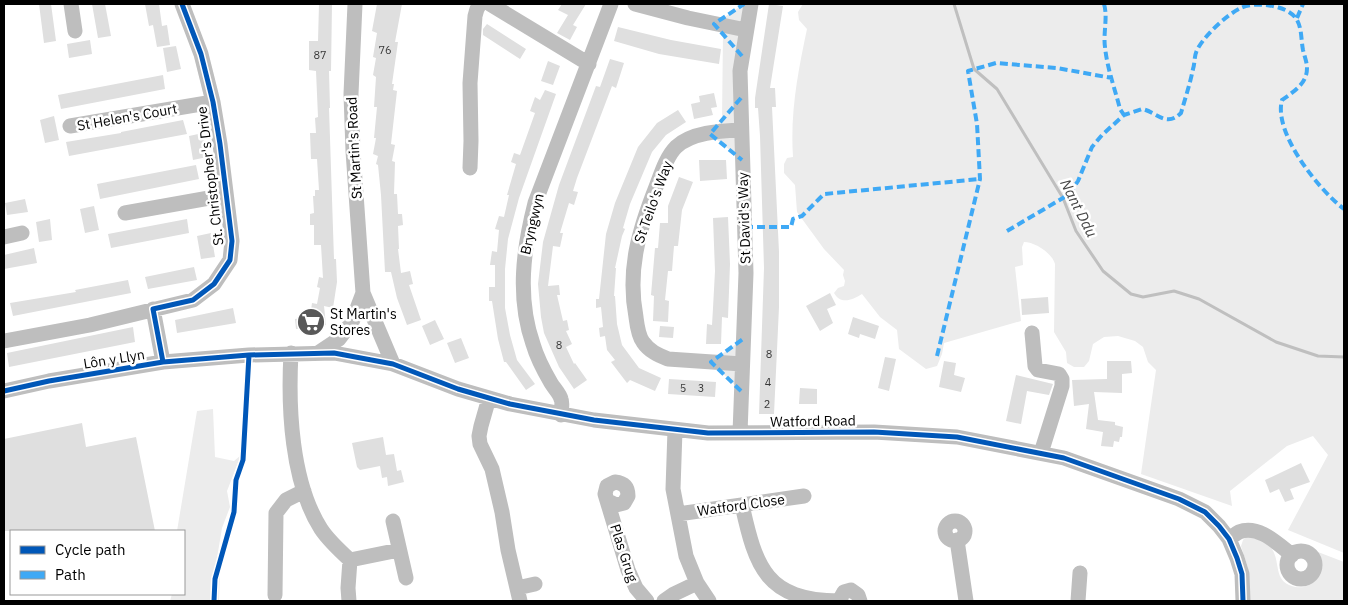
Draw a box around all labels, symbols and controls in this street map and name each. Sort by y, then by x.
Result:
house number: 76 [378,43,392,57]
house number: 87 [313,48,327,62]
street label: St Martin's Road [342,96,366,200]
street label: St Helen's Court [76,99,179,135]
street label: St. Christopher's Drive [192,105,227,247]
street label: St Teilo's Way [630,158,676,246]
street label: St David's Way [733,172,755,264]
water label: Nant Ddu [1056,176,1102,240]
street label: Bryngwyn [516,192,548,256]
place label: St Martin's Stores [330,305,397,339]
supermarket icon: St Martin's Stores [296,307,326,337]
house number: 8 [556,338,562,352]
street label: Lôn y Llyn [82,345,146,373]
house number: 8 [766,347,772,361]
house number: 4 [765,375,772,389]
house number: 5 [680,381,686,395]
house number: 3 [698,381,704,395]
house number: 2 [764,397,770,411]
street label: Watford Road [770,411,856,431]
street label: Watford Close [696,490,786,520]
street label: Plas Grug [606,522,642,585]
legend [10,530,185,595]
text: Cycle path [55,540,126,559]
text: Path [55,565,86,584]

